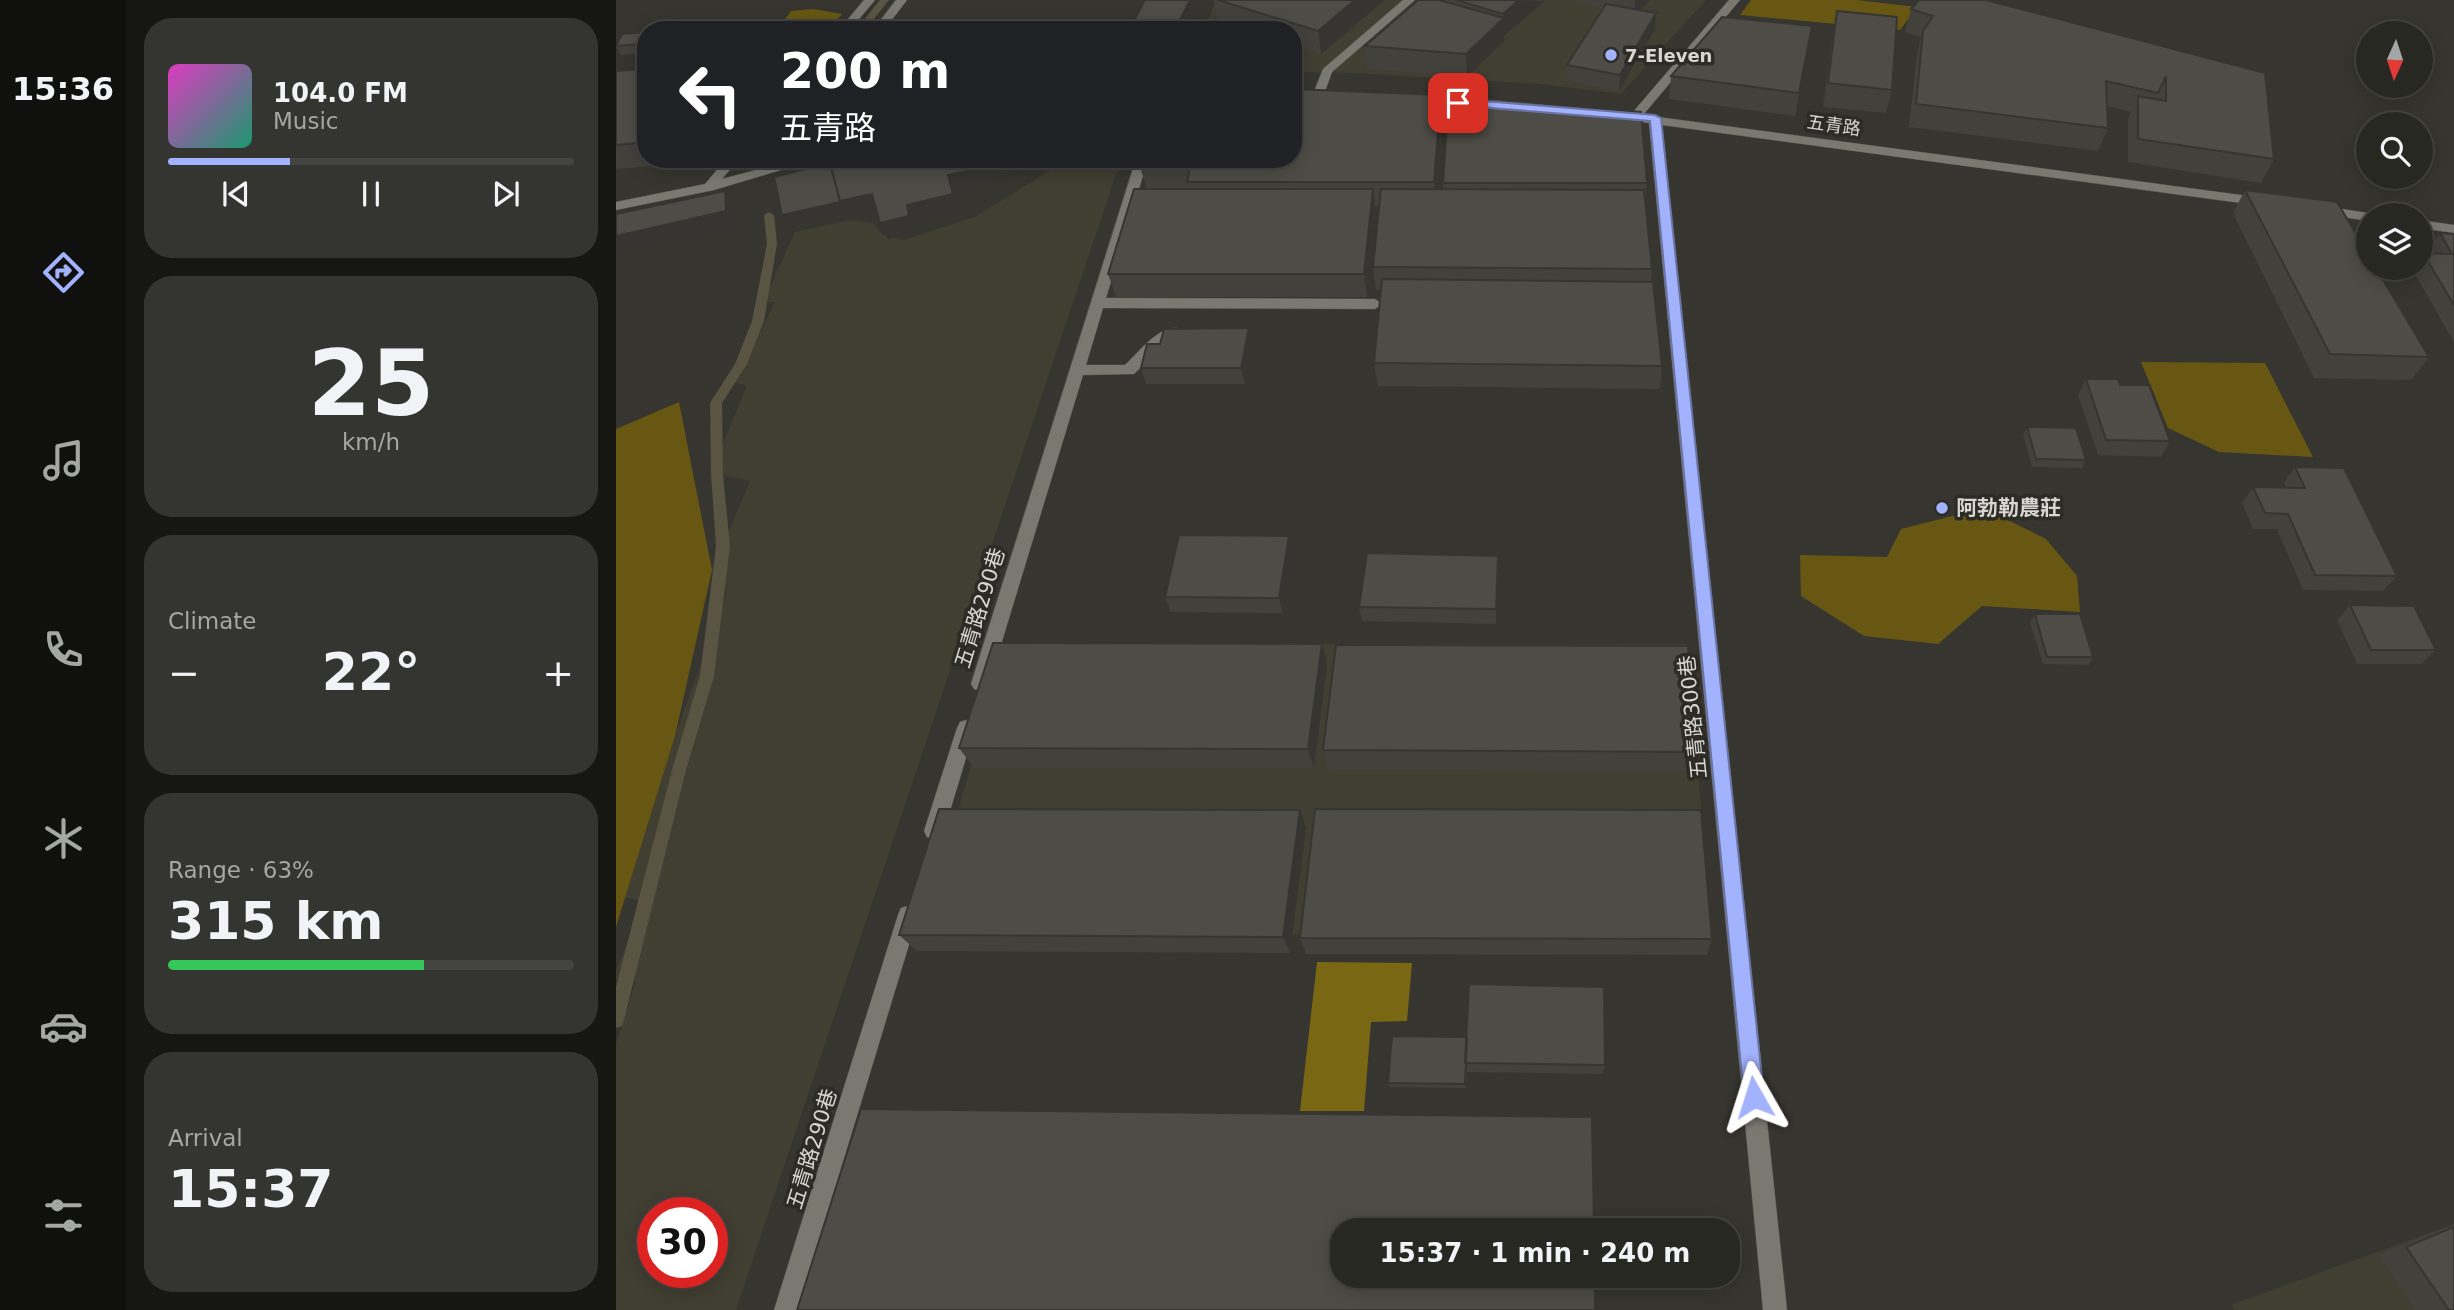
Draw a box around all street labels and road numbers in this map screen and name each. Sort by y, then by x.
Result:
street label: 五青路 [1806,111,1862,139]
street label: 五青路290巷 [950,545,1010,671]
street label: 五青路300巷 [1675,654,1711,780]
street label: 五青路290巷 [782,1086,842,1212]

